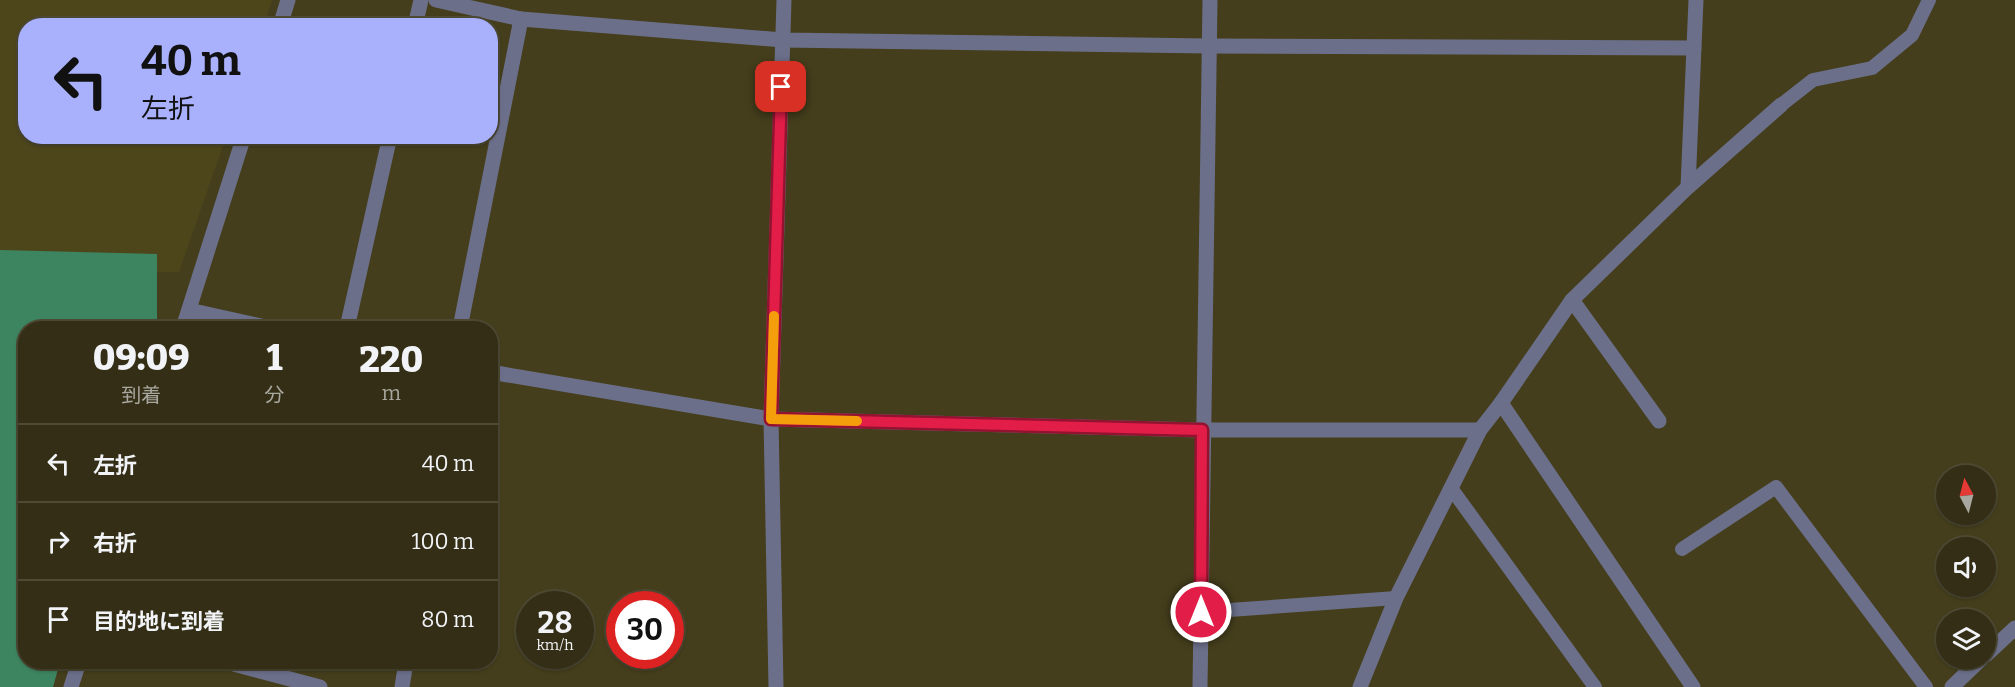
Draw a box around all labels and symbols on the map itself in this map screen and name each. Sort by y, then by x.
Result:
pin [755,61,806,112]
north arrow [1936,465,1996,525]
position arrow [1169,580,1233,644]
speed limit sign: 30 [606,591,684,669]

